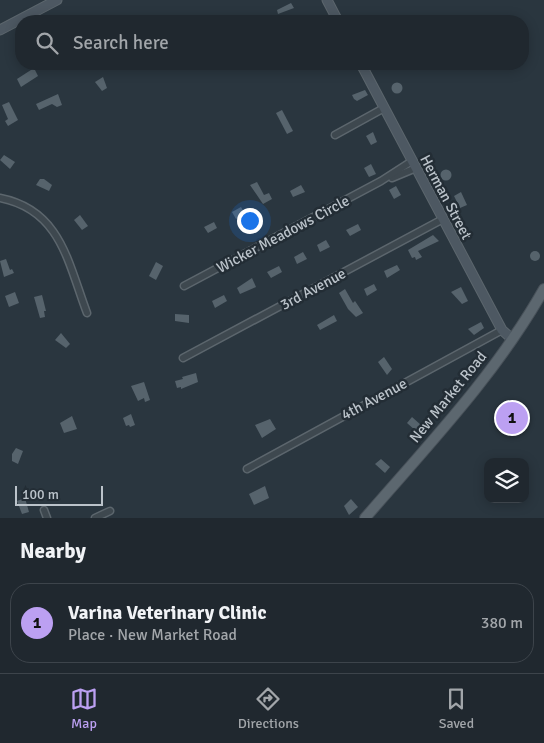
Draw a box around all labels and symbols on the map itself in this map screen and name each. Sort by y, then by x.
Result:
street label: Herman Street [416,152,476,242]
street label: Wicker Meadows Circle [213,191,353,277]
your location [237,208,263,234]
street label: 3rd Avenue [277,264,349,314]
street label: New Market Road [406,348,490,446]
street label: 4th Avenue [338,374,410,424]
pin: 1 [496,399,528,437]
scale bar [15,483,102,506]

